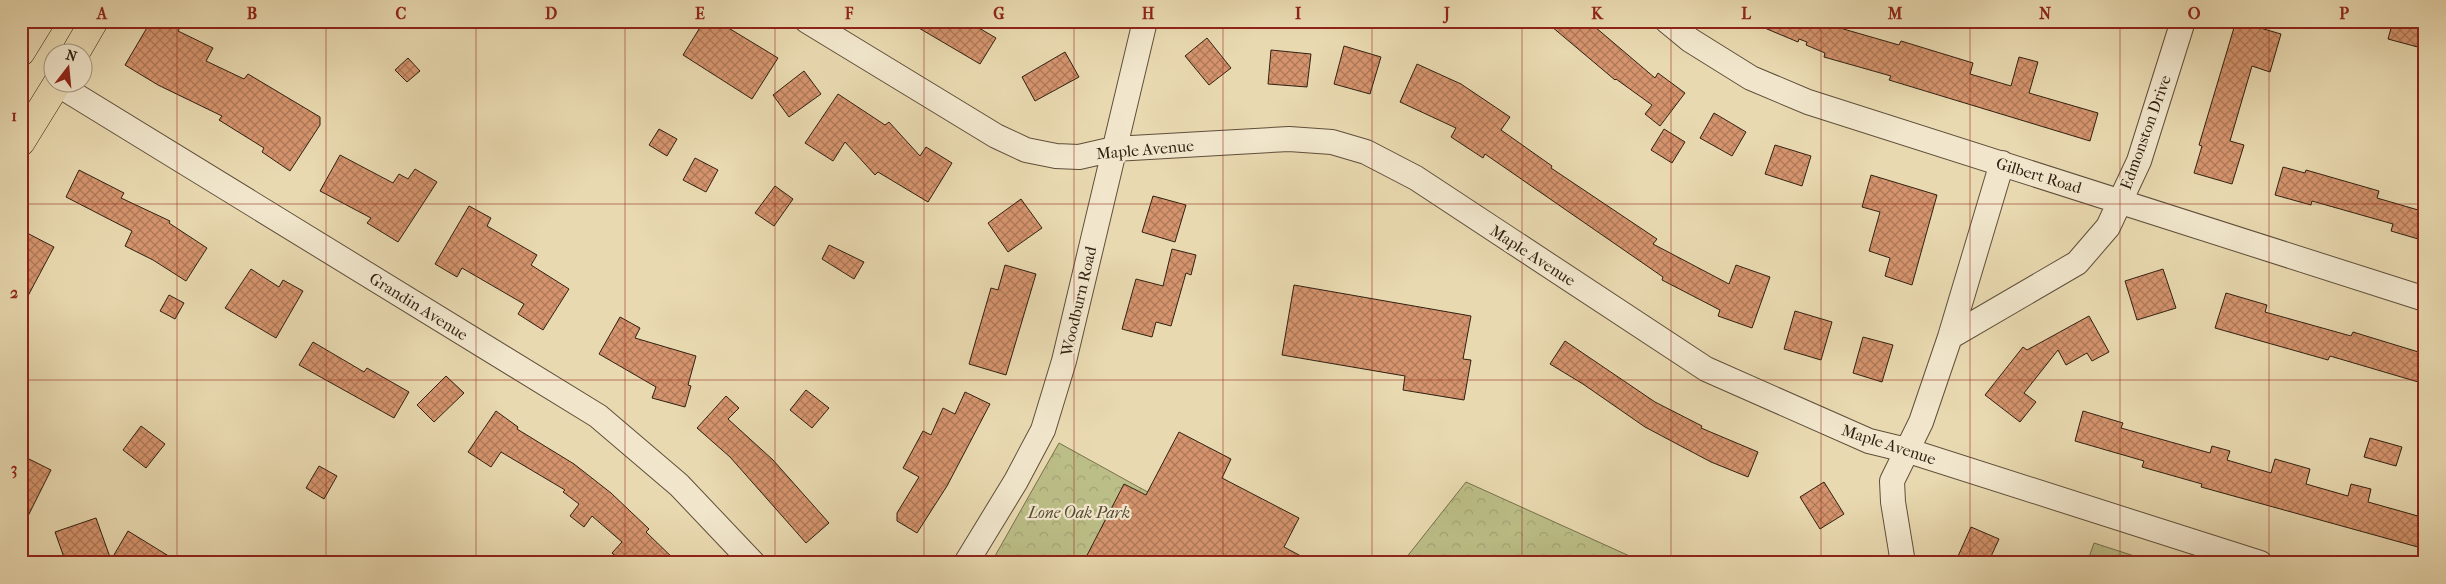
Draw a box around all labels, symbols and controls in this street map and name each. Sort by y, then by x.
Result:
text: A [96,4,108,23]
text: B [247,4,257,23]
text: C [396,4,407,23]
text: D [545,4,557,23]
text: E [695,4,705,23]
text: F [844,4,854,23]
text: G [993,4,1005,23]
text: H [1142,4,1155,23]
text: I [1295,4,1302,23]
text: J [1442,4,1450,24]
text: K [1591,4,1604,23]
text: L [1741,4,1751,23]
text: M [1887,4,1903,23]
text: N [2039,4,2052,23]
text: O [2188,4,2201,23]
text: P [2339,4,2349,23]
north arrow [42,42,92,92]
text: N [64,46,79,66]
street label: Edmonston Drive [2116,72,2175,192]
text: 1 [11,106,17,125]
street label: Maple Avenue [1095,136,1195,163]
street label: Gilbert Road [1994,153,2084,198]
street label: Maple Avenue [1487,221,1579,290]
street label: Woodburn Road [1056,244,1100,359]
street label: Grandin Avenue [366,269,472,344]
text: 2 [10,283,18,302]
street label: Maple Avenue [1839,420,1938,469]
text: 3 [11,459,17,479]
park label: Lone Oak Park [1027,503,1130,522]

